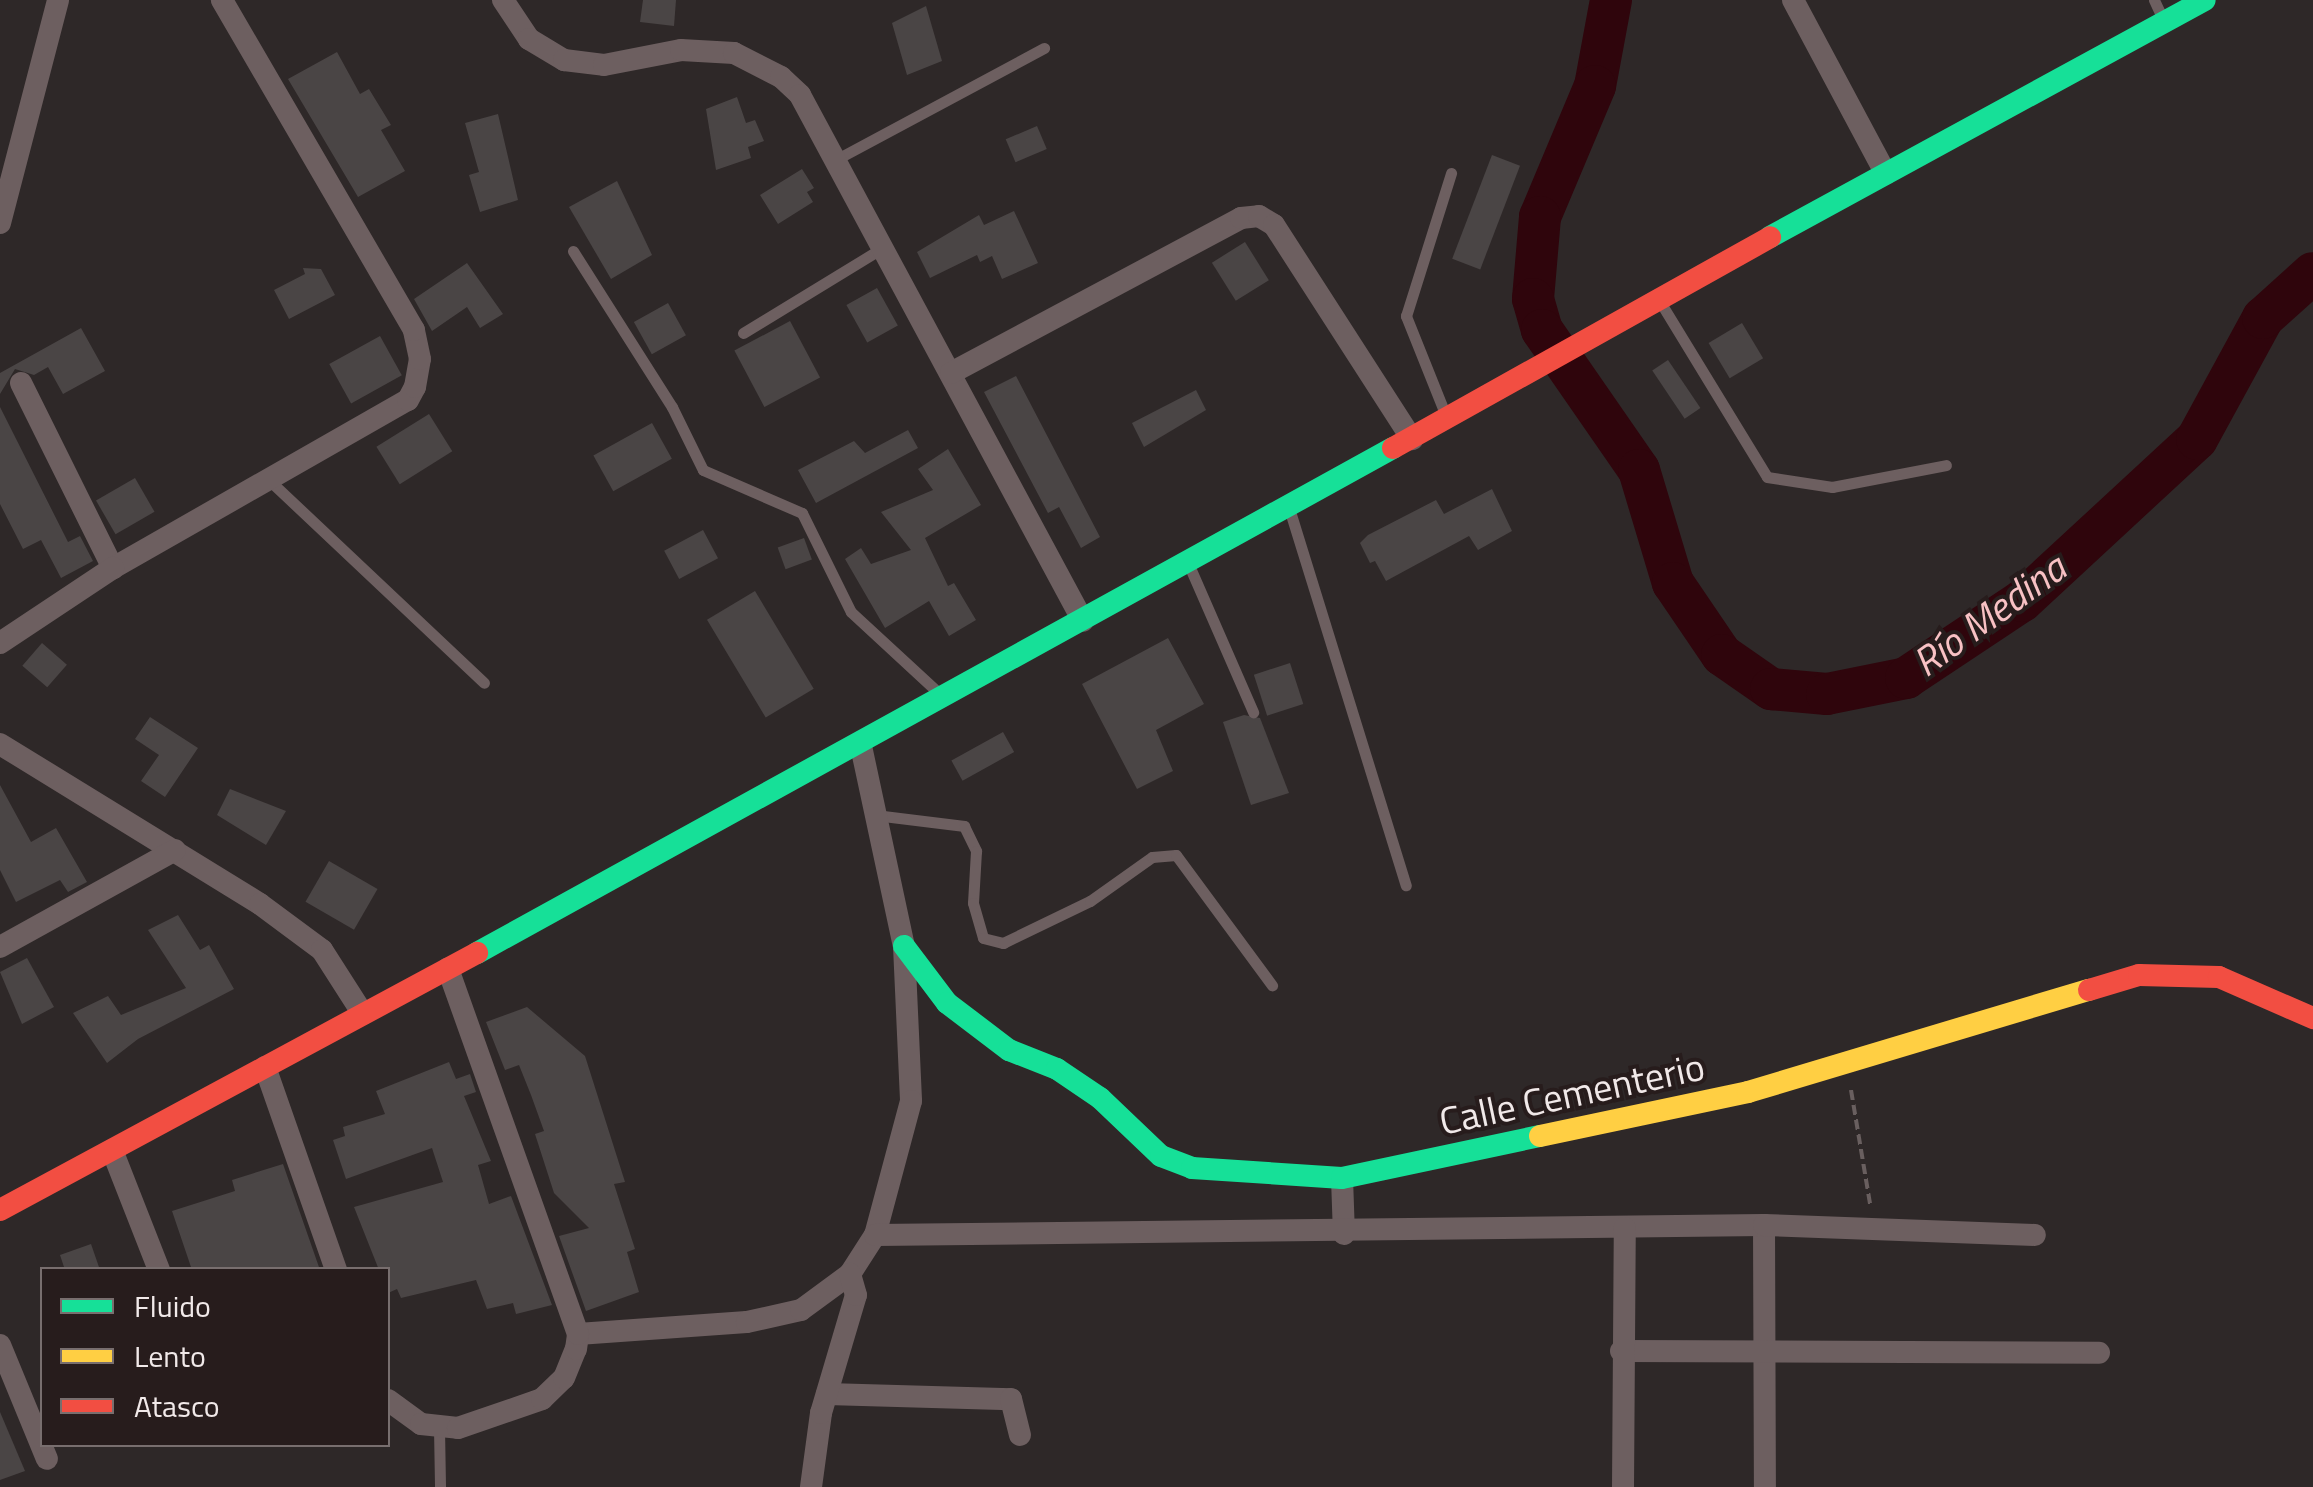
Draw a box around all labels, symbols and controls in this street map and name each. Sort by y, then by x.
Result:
water label: Río Medina [1903,544,2075,686]
street label: Calle Cementerio [1435,1044,1709,1144]
legend [40,1267,390,1447]
text: Fluido [134,1283,211,1329]
text: Lento [134,1333,206,1379]
text: Atasco [134,1383,220,1429]

